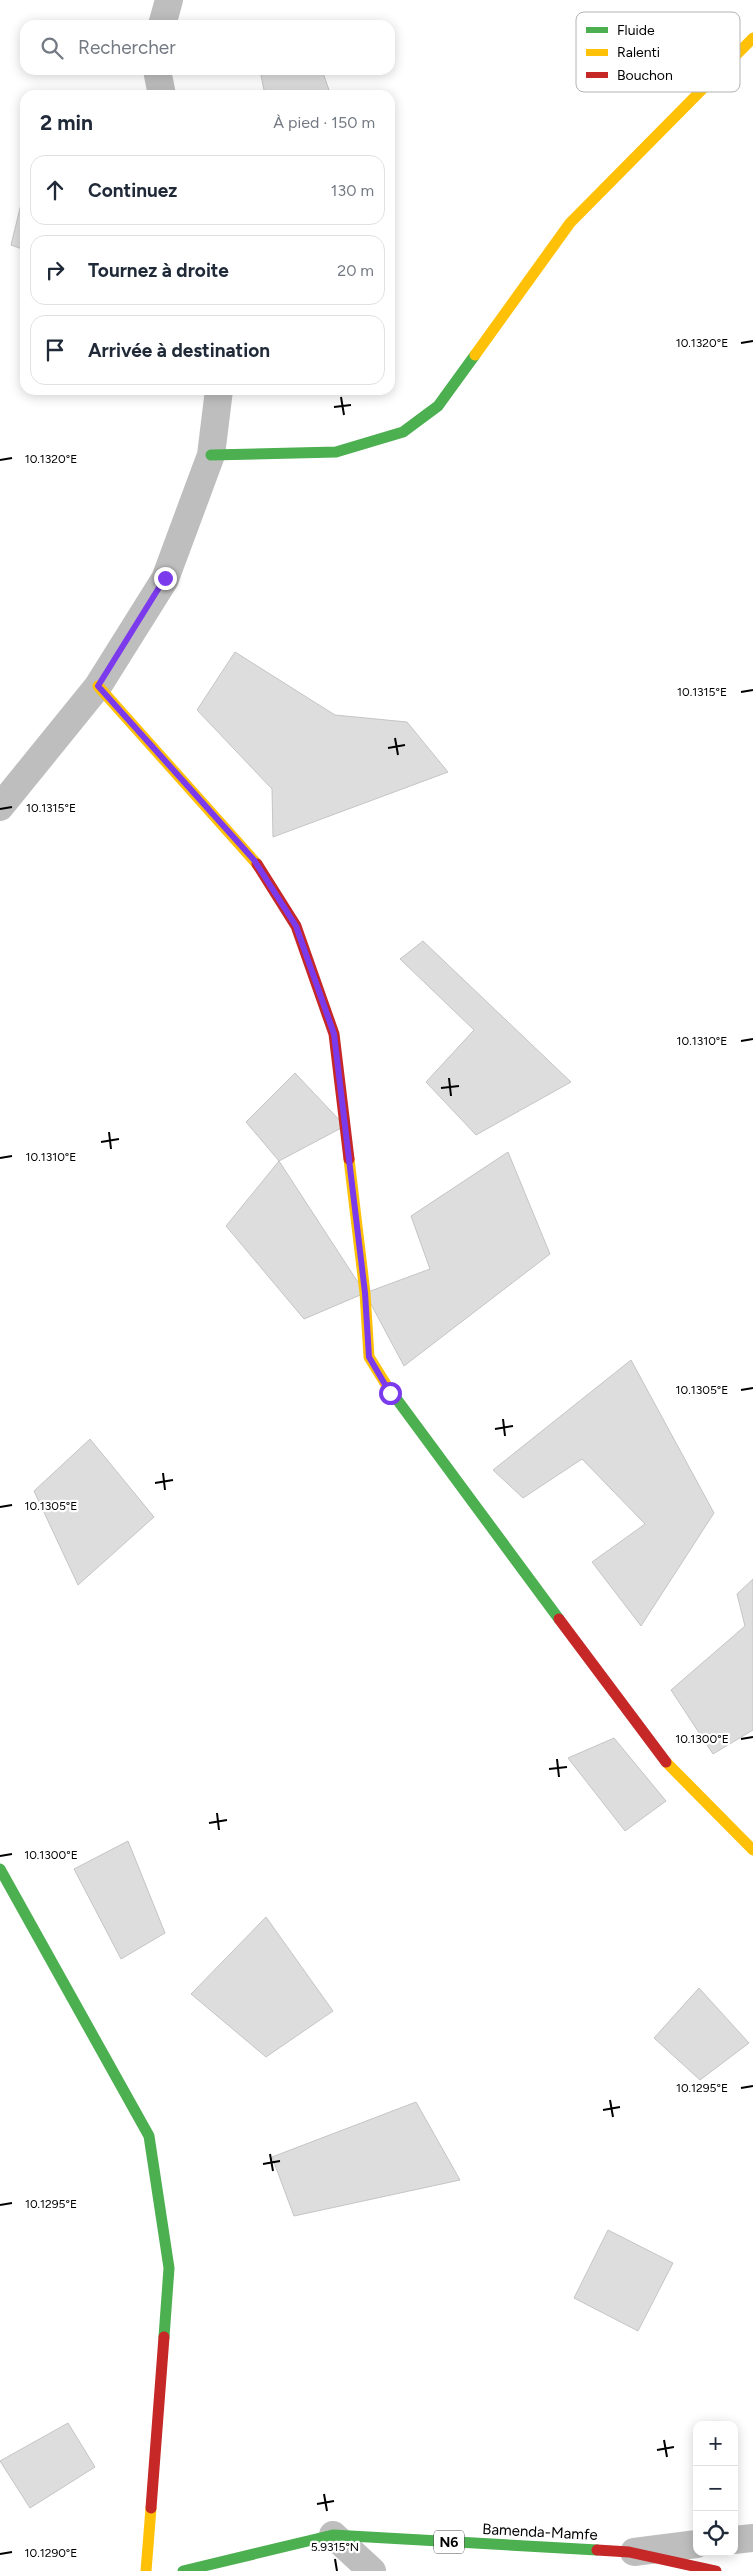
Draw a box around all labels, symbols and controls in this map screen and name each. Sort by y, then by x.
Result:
legend [576,12,740,92]
search box [20,20,395,75]
text: Fluide [617,22,655,39]
icon: search [38,34,66,62]
text: Rechercher [78,36,176,59]
text: Ralenti [617,44,660,61]
text: Bouchon [617,67,673,84]
text: 2 min [40,110,93,135]
text: À pied · 150 m [273,113,375,132]
icon: ahead [41,176,69,204]
text: Continuez [88,179,177,202]
text: 130 m [331,181,374,200]
icon: right [41,256,69,284]
text: Tournez à droite [88,259,229,282]
text: 20 m [337,261,374,280]
icon: arrive [41,336,69,364]
text: 10.1320°E [676,336,728,350]
text: Arrivée à destination [88,339,270,362]
text: 10.1320°E [25,452,77,466]
route end [154,567,177,590]
text: 10.1315°E [677,685,727,699]
text: 10.1315°E [26,801,76,815]
text: 10.1310°E [677,1034,727,1048]
text: 10.1310°E [26,1150,76,1164]
route start [379,1382,402,1405]
text: 10.1305°E [676,1383,728,1397]
text: 10.1305°E [25,1499,77,1513]
text: 10.1300°E [675,1732,729,1746]
text: 10.1300°E [24,1848,78,1862]
text: 10.1295°E [676,2081,728,2095]
text: 10.1295°E [25,2197,77,2211]
map controls [693,2421,738,2556]
button: + [693,2421,738,2466]
button: − [693,2466,738,2511]
button: locate [693,2511,738,2556]
street label: Bamenda-Mamfe [482,2520,598,2544]
road number: N6 [434,2530,464,2554]
text: 5.9315°N [311,2540,359,2554]
text: 10.1290°E [25,2546,77,2560]

